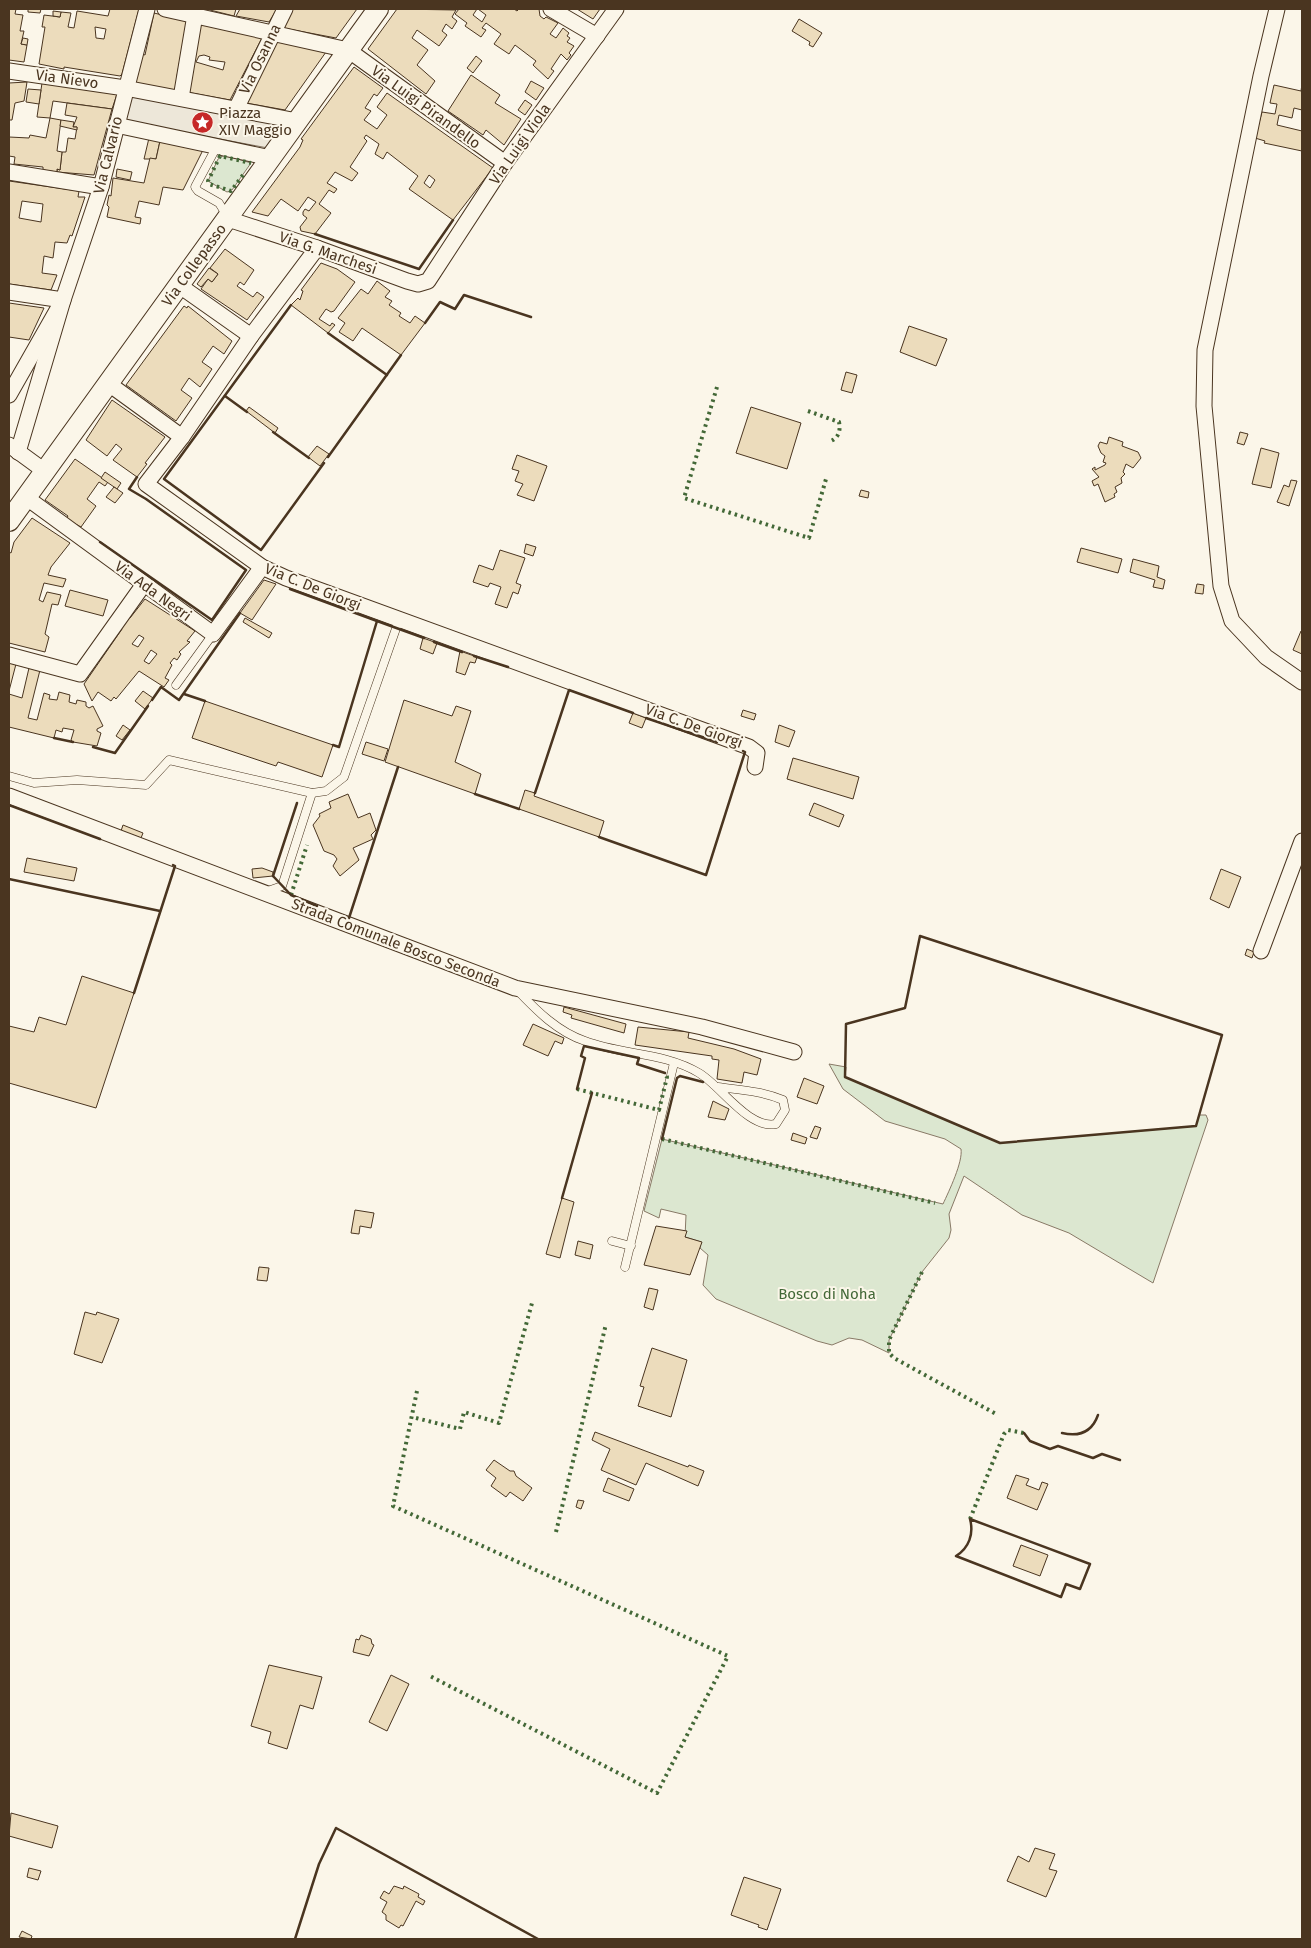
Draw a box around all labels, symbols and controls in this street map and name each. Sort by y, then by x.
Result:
street label: Via Osanna [235,21,285,97]
street label: Via Luigi Pirandello [368,61,484,153]
street label: Via Nievo [34,66,100,92]
street label: Via Luigi Viola [485,100,555,188]
place label: Piazza XIV Maggio [219,104,292,139]
place icon: Piazza XIV Maggio [191,110,215,134]
street label: Via Calvario [90,114,126,196]
street label: Via Collepasso [158,220,230,310]
street label: Via G. Marchesi [277,228,379,278]
street label: Via Ada Negri [111,557,195,625]
street label: Via C. De Giorgi [262,559,364,615]
street label: Via C. De Giorgi [643,700,745,752]
street label: Strada Comunale Bosco Seconda [289,895,503,991]
park label: Bosco di Noha [778,1285,876,1303]

